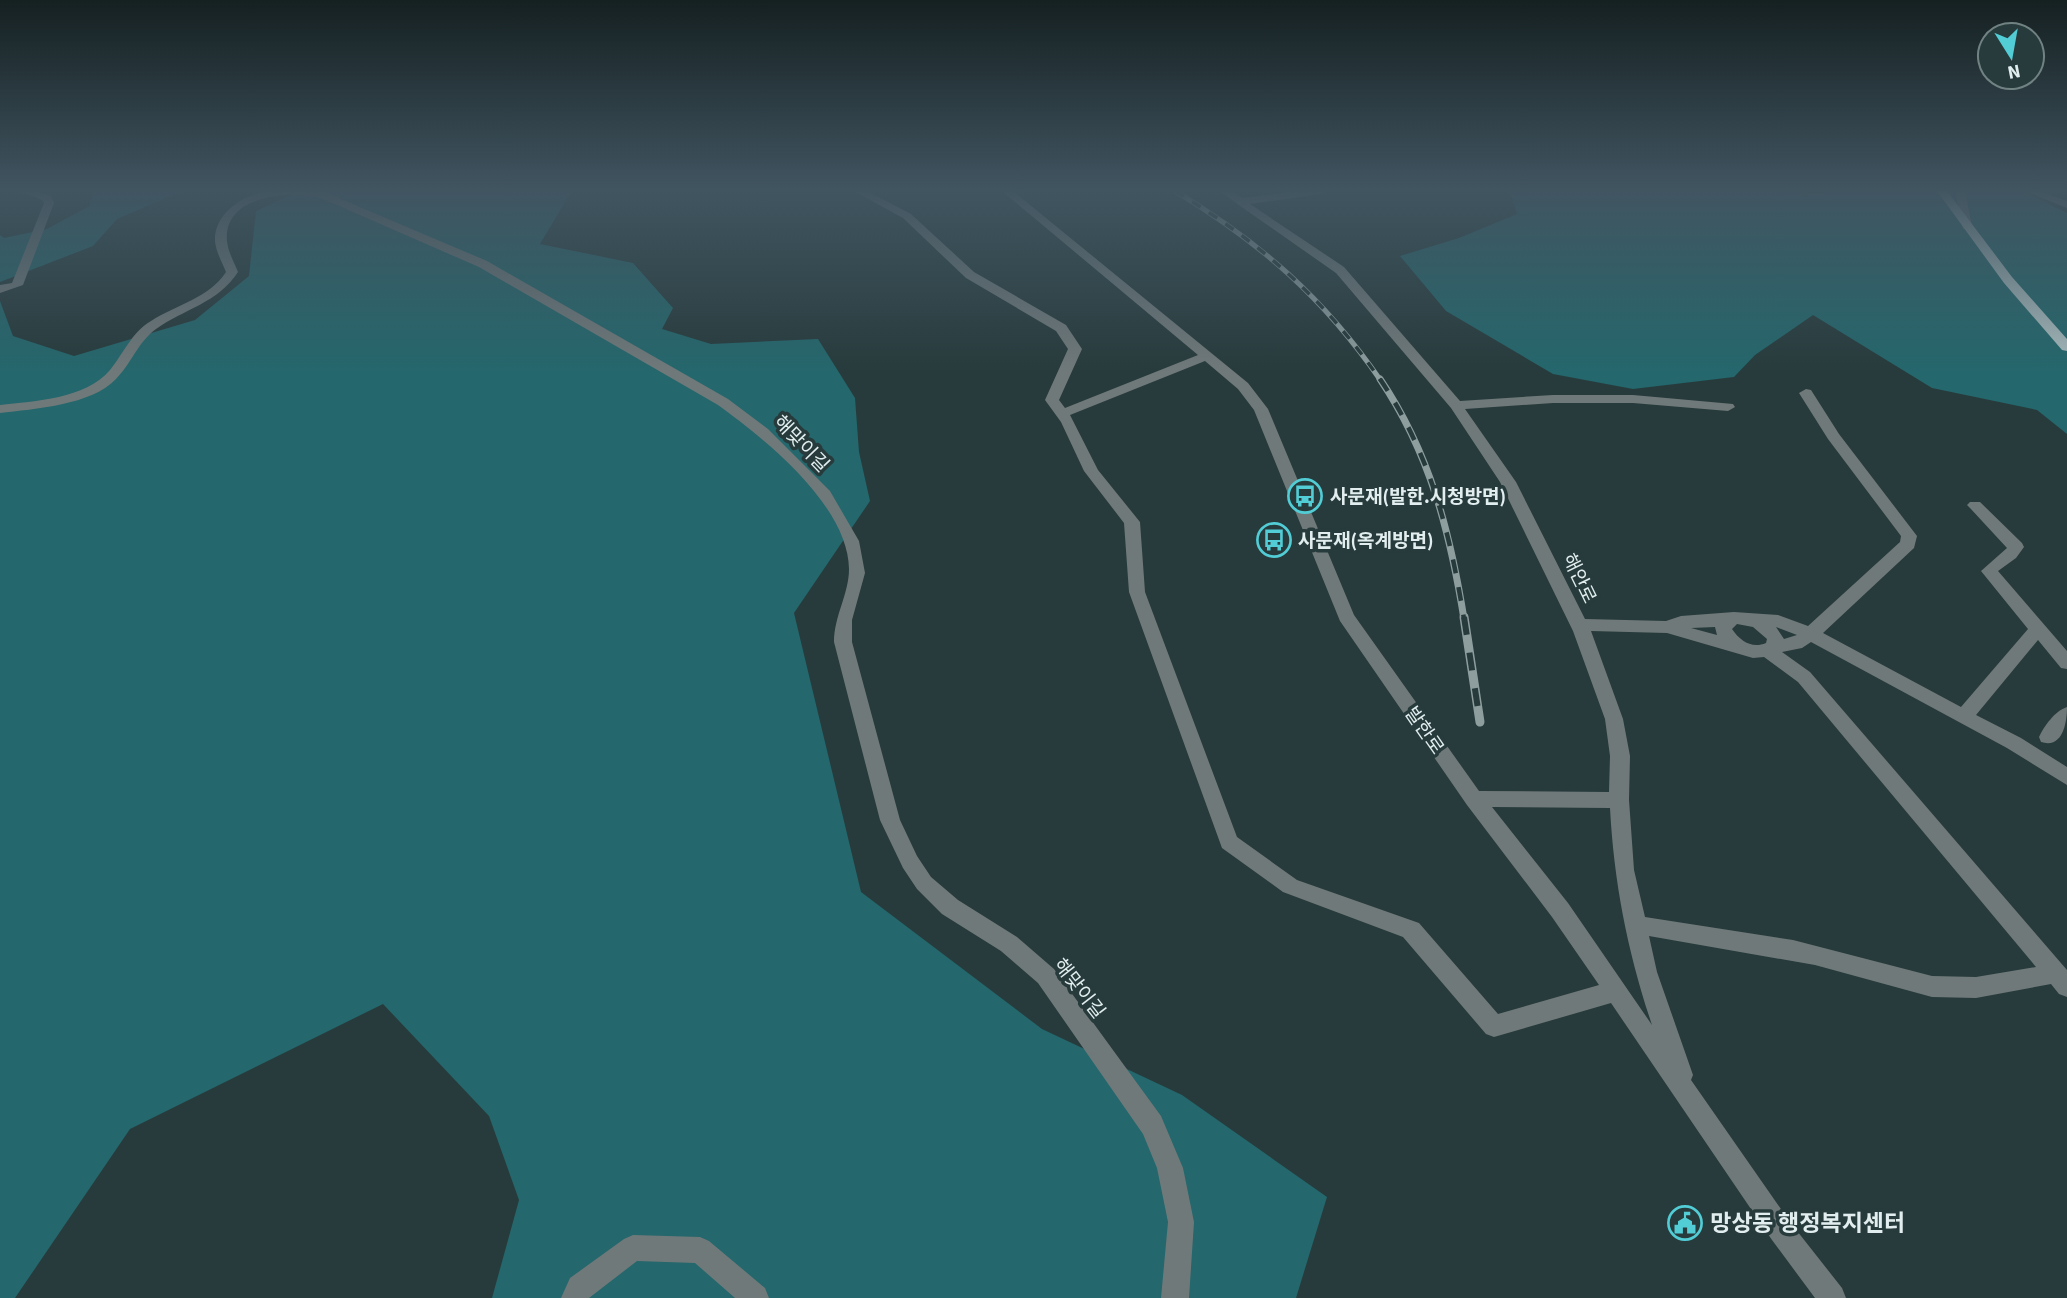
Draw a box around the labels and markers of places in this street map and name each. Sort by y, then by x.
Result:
bus stop icon: 사문재(발한.시청방면) [1286,477,1324,515]
place label: 사문재(발한.시청방면) [1330,484,1506,511]
bus stop icon: 사문재(옥계방면) [1255,521,1293,559]
place label: 사문재(옥계방면) [1298,528,1433,555]
public building icon: 망상동 행정복지센터 [1666,1204,1704,1242]
place label: 망상동 행정복지센터 [1710,1207,1905,1240]

